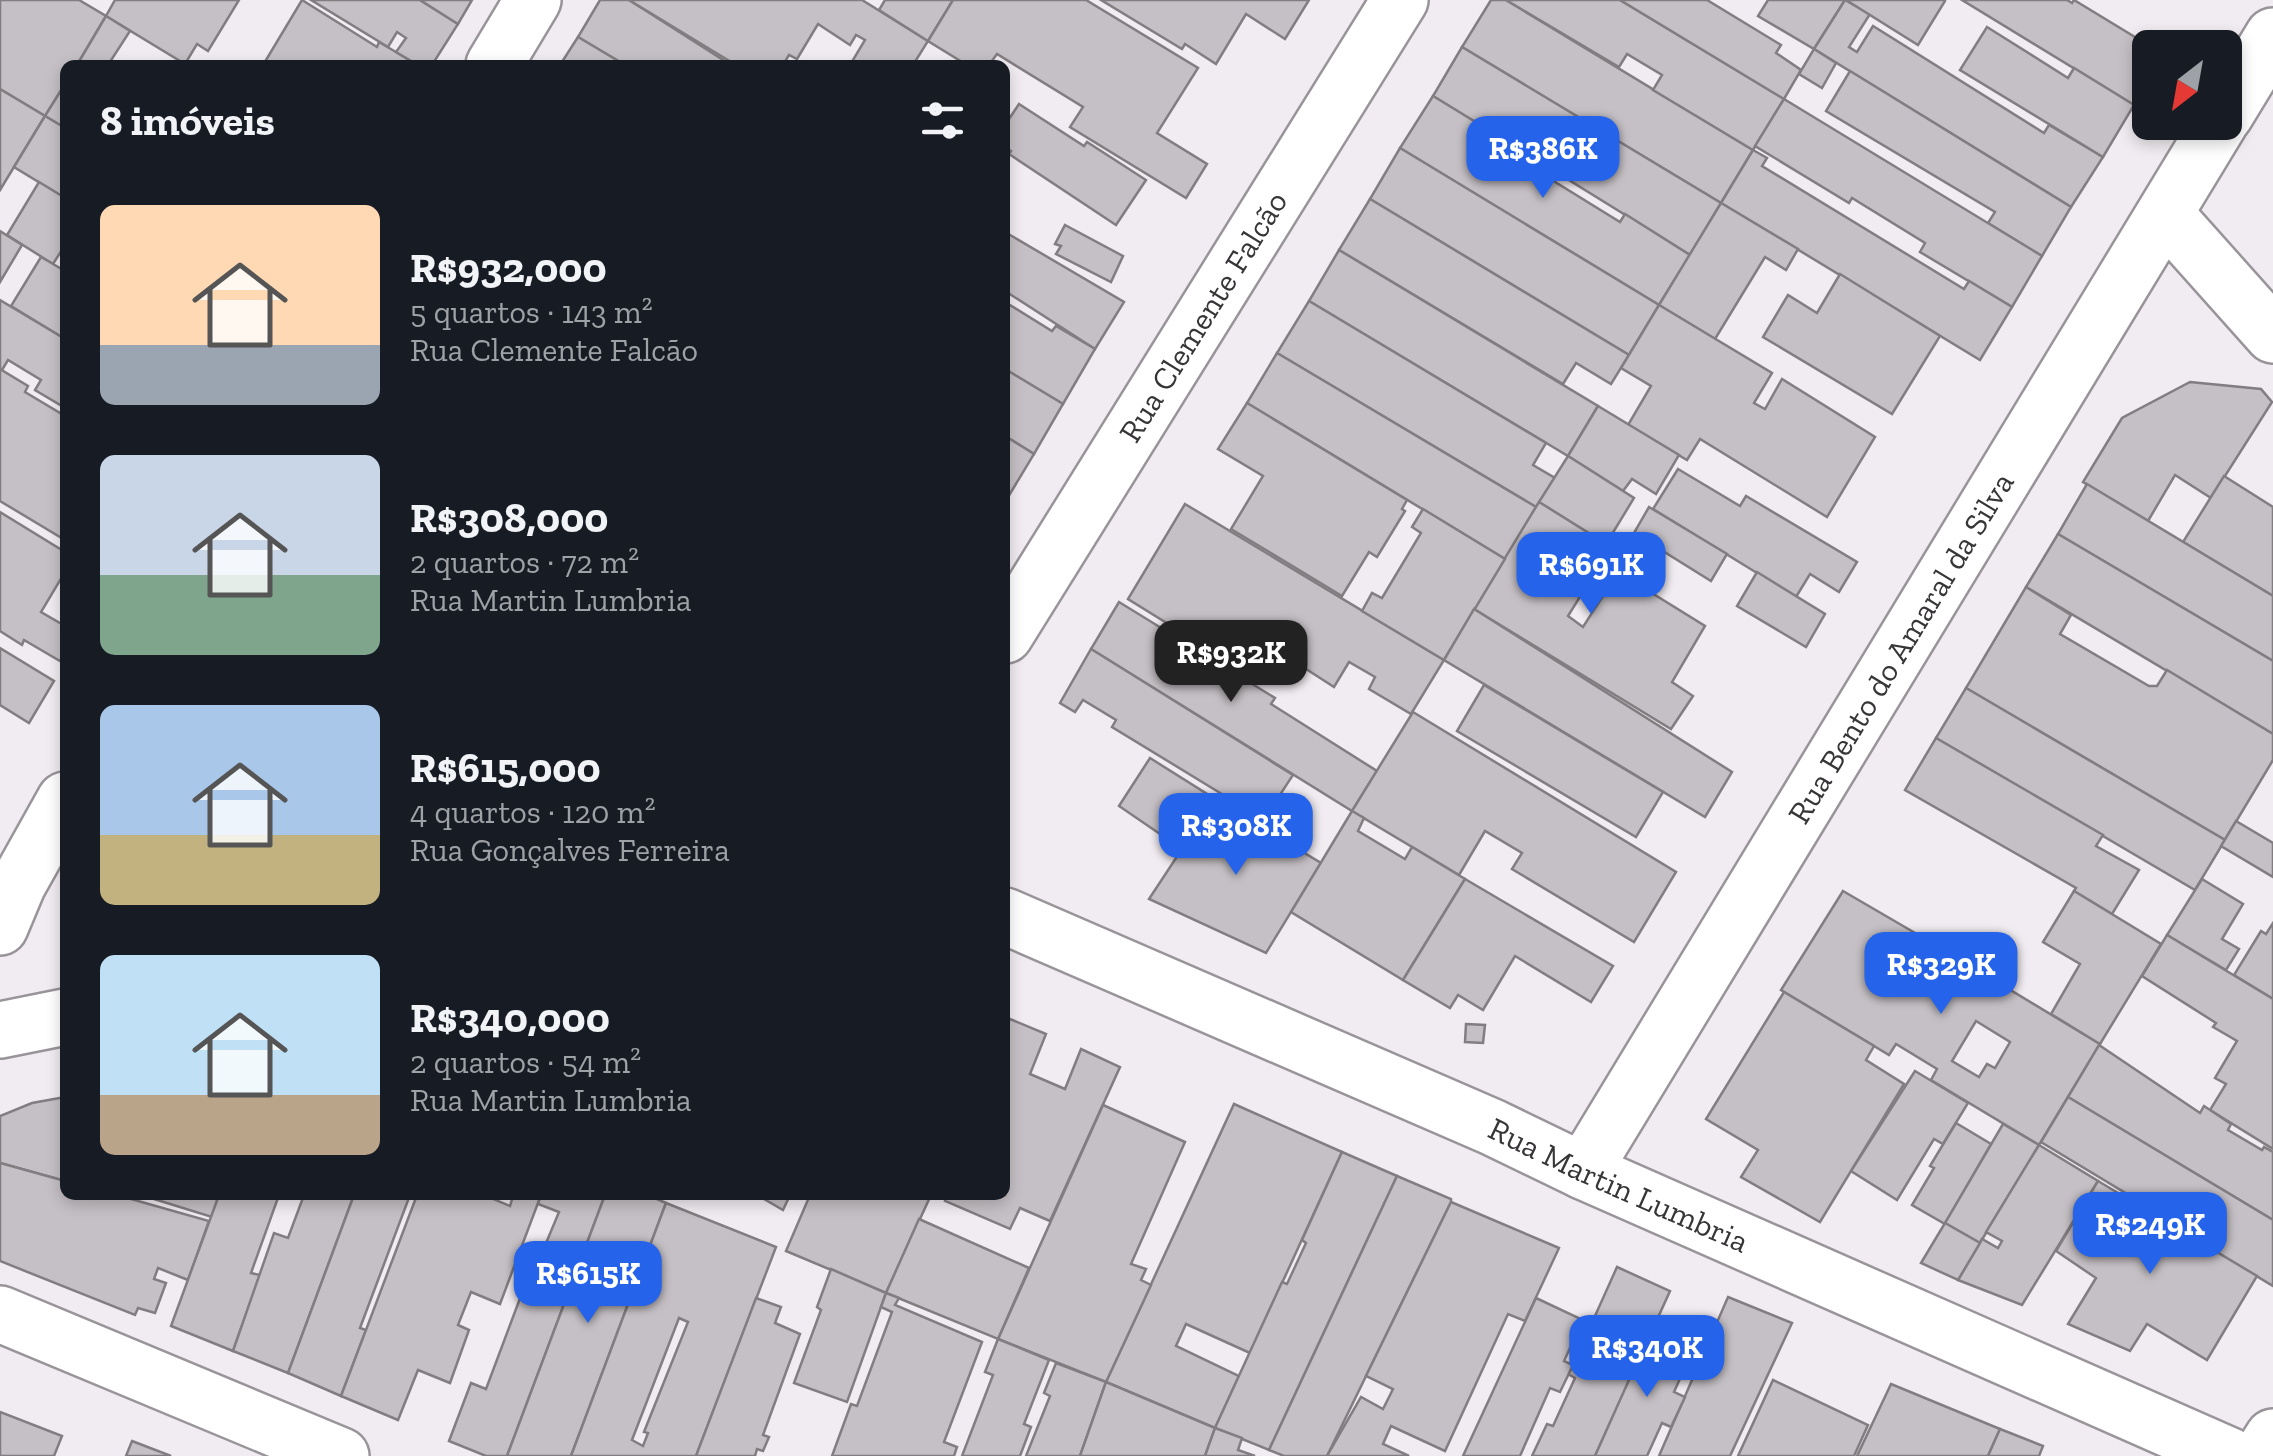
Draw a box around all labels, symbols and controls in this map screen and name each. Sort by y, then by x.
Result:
north arrow [2132,30,2242,140]
map controls [2132,30,2242,140]
icon: filters [915,93,970,148]
text: 8 imóveis [100,95,275,146]
pin: R$386K [1462,116,1624,201]
text: R$386K [1488,129,1598,167]
street label: Rua Clemente Falcão [1111,184,1295,449]
text: R$932,000 [410,242,607,293]
icon: home [180,245,300,365]
text: 5 quartos · 143 m² [410,293,653,331]
text: Rua Clemente Falcão [410,331,698,369]
street label: Rua Bento do Amaral da Silva [1780,465,2022,830]
text: R$308,000 [410,492,609,543]
icon: home [180,495,300,615]
pin: R$691K [1510,532,1672,617]
text: 2 quartos · 72 m² [410,543,639,581]
text: R$691K [1539,545,1643,583]
text: Rua Martin Lumbria [410,581,691,619]
pin: R$932K [1150,620,1312,705]
text: R$932K [1176,633,1286,671]
text: R$615,000 [410,742,601,793]
icon: home [180,745,300,865]
text: 4 quartos · 120 m² [410,793,656,831]
pin: R$308K [1155,793,1317,878]
text: R$308K [1181,806,1291,844]
text: Rua Gonçalves Ferreira [410,831,730,869]
pin: R$329K [1860,932,2022,1017]
text: R$329K [1886,945,1996,983]
text: R$340,000 [410,992,610,1043]
icon: home [180,995,300,1115]
text: 2 quartos · 54 m² [410,1043,641,1081]
text: Rua Martin Lumbria [410,1081,691,1119]
street label: Rua Martin Lumbria [1482,1109,1754,1261]
pin: R$249K [2069,1192,2231,1277]
text: R$249K [2095,1205,2205,1243]
pin: R$615K [507,1241,669,1326]
text: R$615K [536,1254,640,1292]
pin: R$340K [1566,1315,1728,1400]
text: R$340K [1591,1328,1703,1366]

